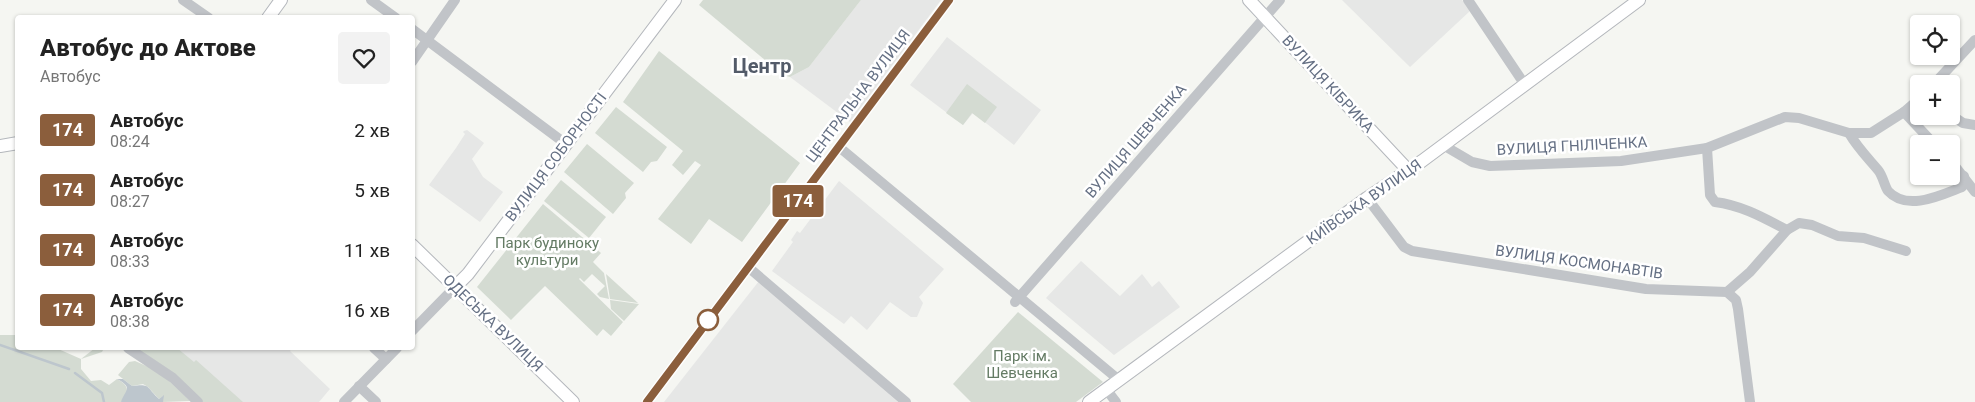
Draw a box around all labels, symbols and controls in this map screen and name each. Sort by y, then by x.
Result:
map controls [1910,15,1960,185]
button: locate [1910,15,1960,65]
street label: ЦЕНТРАЛЬНА ВУЛИЦЯ [802,26,914,166]
button: heart [338,32,390,84]
street label: ВУЛИЦЯ КІБРИКА [1278,32,1378,137]
text: Автобус до Актове [40,34,256,62]
district label: Центр [733,54,791,78]
text: Автобус [40,67,101,86]
button: + [1910,75,1960,125]
street label: ВУЛИЦЯ ШЕВЧЕНКА [1082,80,1190,202]
street label: ВУЛИЦЯ СОБОРНОСТІ [502,89,610,225]
text: Автобус [110,109,184,132]
text: 174 [52,119,83,140]
text: 2 хв [354,119,390,142]
text: 08:24 [110,132,150,151]
street label: ВУЛИЦЯ ГНІЛІЧЕНКА [1496,133,1648,159]
button: − [1910,135,1960,185]
street label: КИЇВСЬКА ВУЛИЦЯ [1303,156,1425,248]
text: Автобус [110,169,184,192]
text: 174 [52,179,83,200]
text: 5 хв [354,179,390,202]
line badge: 174 [769,185,827,217]
text: 174 [783,190,813,211]
text: 08:27 [110,192,150,211]
text: Автобус [110,229,184,252]
park label: Парк будиноку культури [495,234,599,269]
text: 174 [52,239,83,260]
text: 11 хв [344,239,390,262]
street label: ВУЛИЦЯ КОСМОНАВТІВ [1494,241,1664,283]
text: 08:33 [110,252,150,271]
street label: ОДЕСЬКА ВУЛИЦЯ [439,271,547,375]
text: Автобус [110,289,184,312]
text: 174 [52,299,83,320]
text: 16 хв [344,299,390,322]
unlabelled marker [697,309,719,331]
text: 08:38 [110,312,150,331]
park label: Парк ім. Шевченка [986,347,1058,382]

